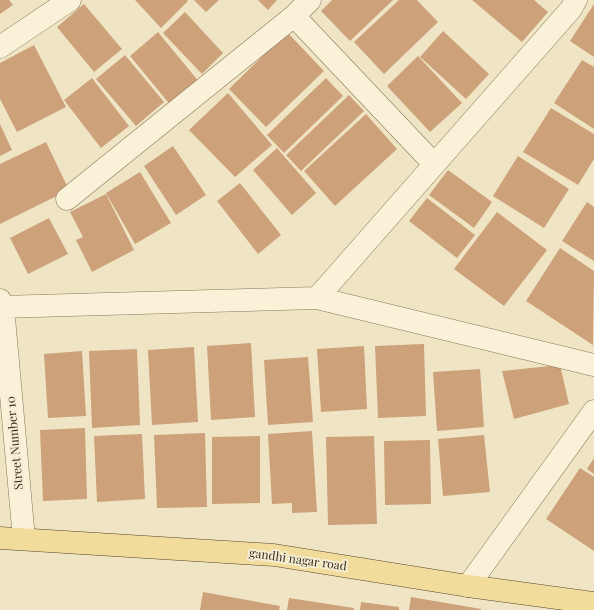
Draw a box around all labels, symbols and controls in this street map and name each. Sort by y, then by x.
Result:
street label: Street Number 10 [4,396,26,490]
street label: gandhi nagar road [248,546,348,574]

